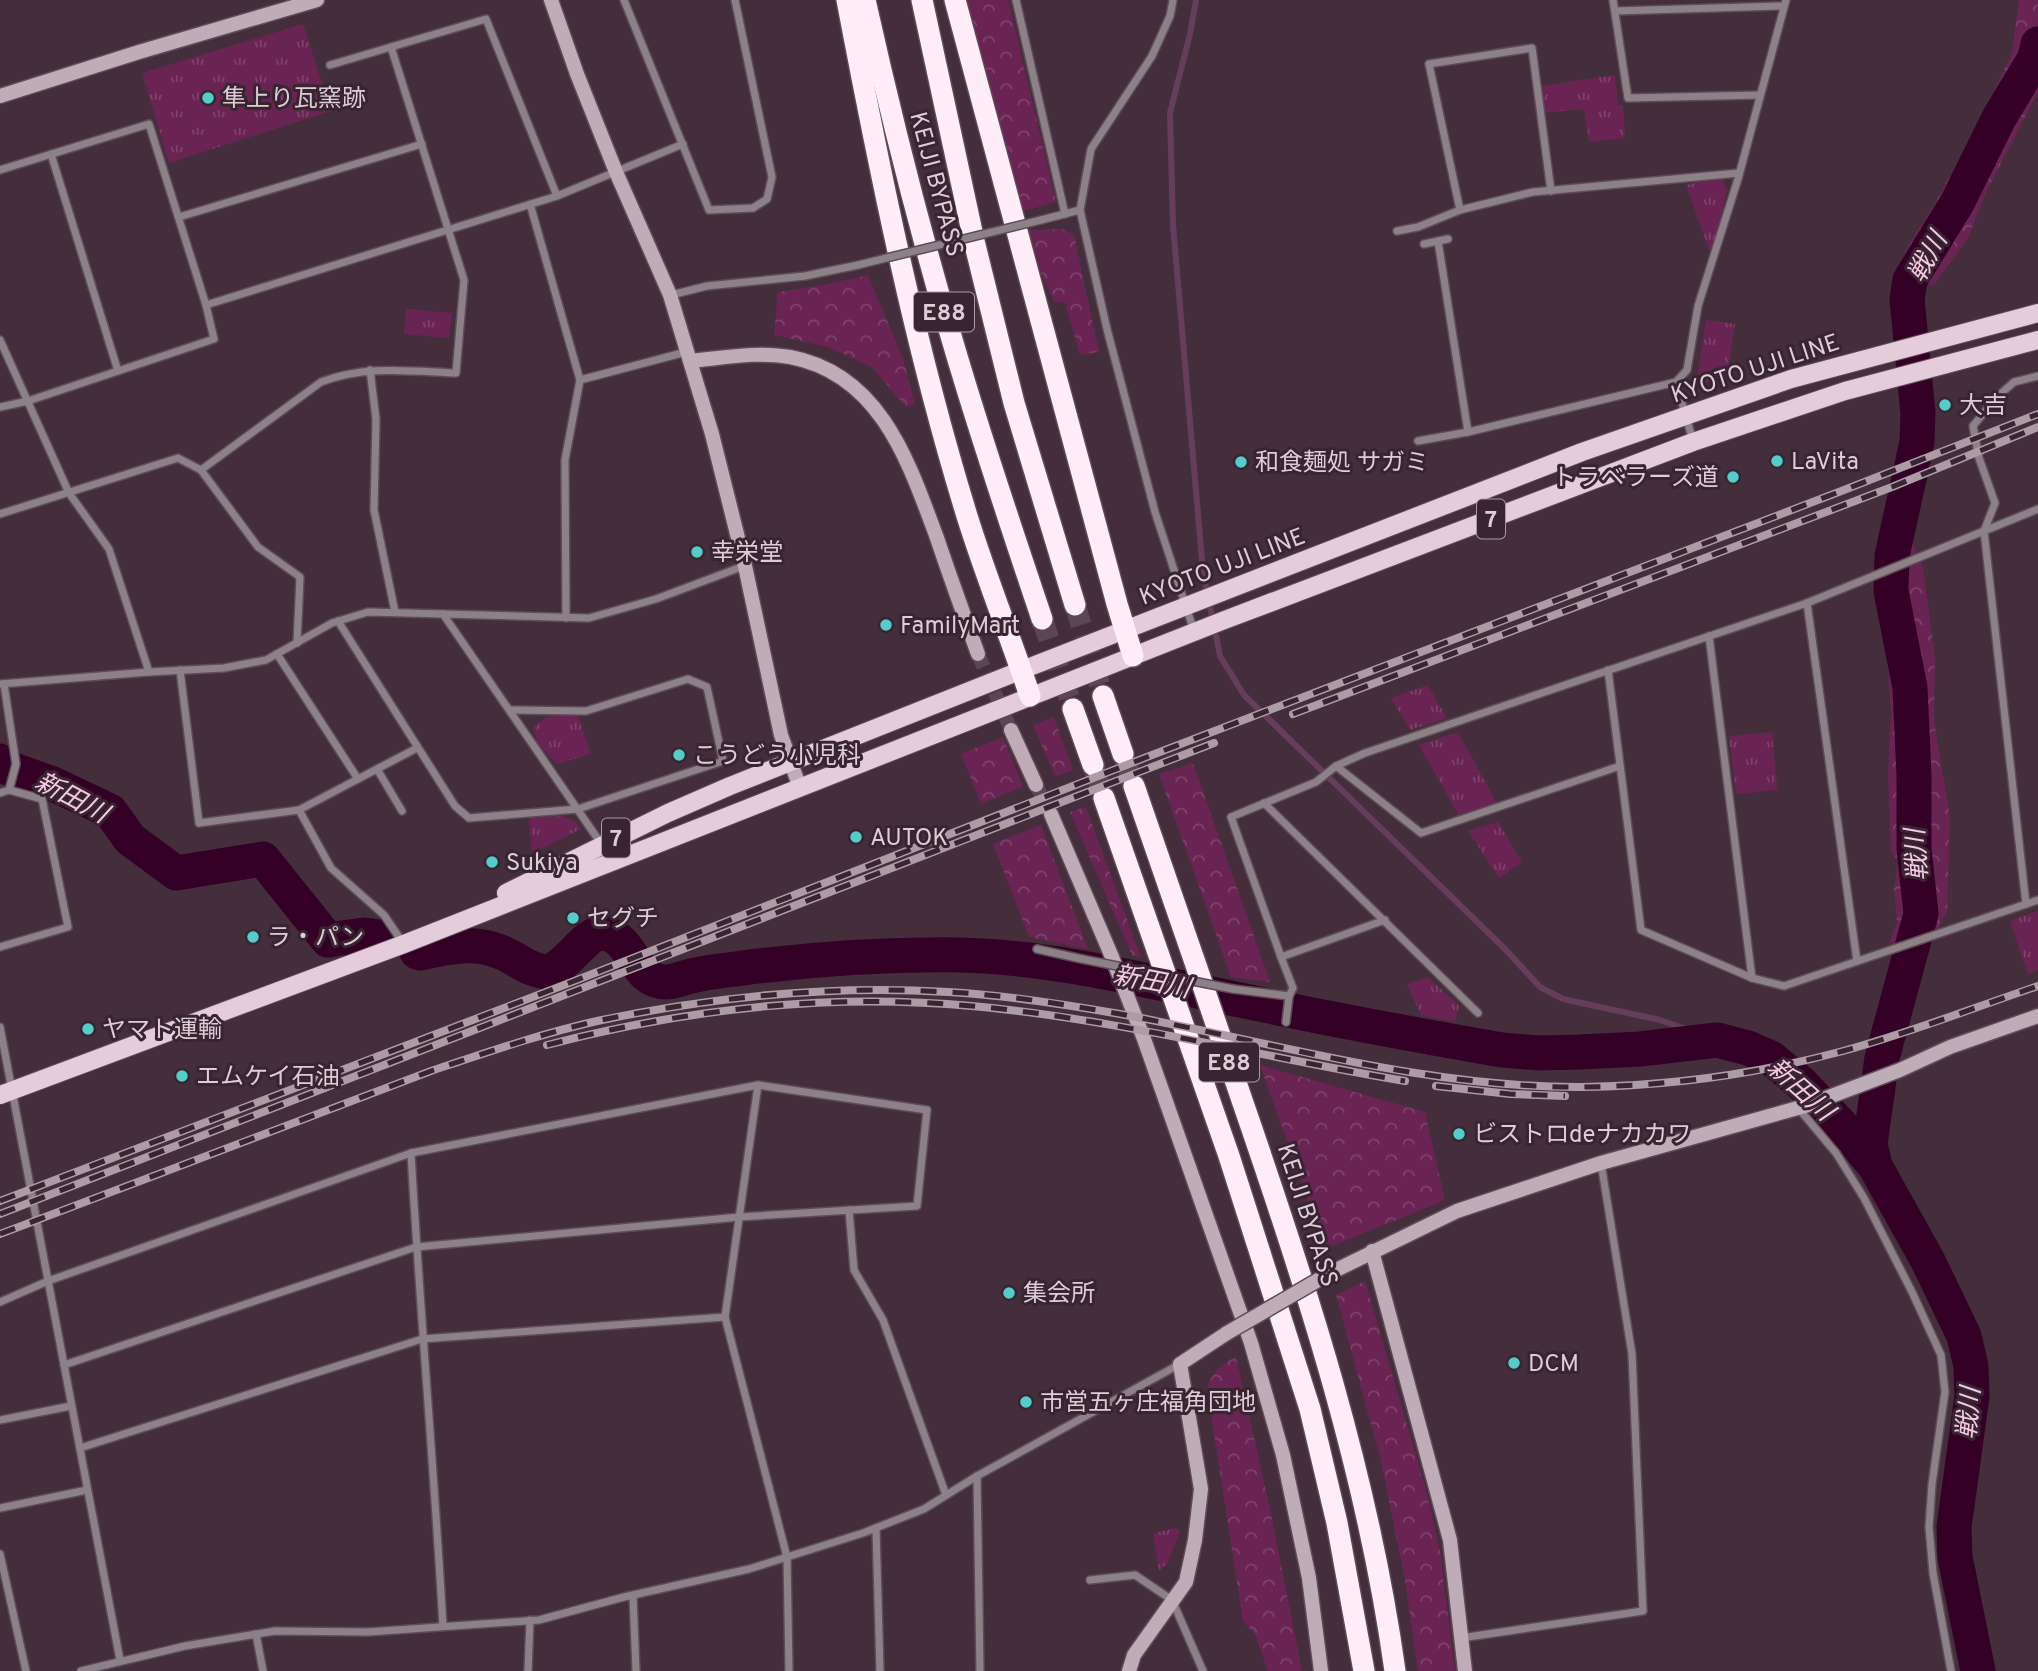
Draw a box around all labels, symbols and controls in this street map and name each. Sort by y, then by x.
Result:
place label: 隼上り瓦窯跡 [222,85,366,115]
marker: 隼上り瓦窯跡 [200,90,216,106]
street label: KEIJI BYPASS [901,109,969,260]
water label: 戦川 [1902,225,1958,289]
road number: E88 [914,292,974,332]
street label: KYOTO UJI LINE [1668,329,1844,411]
place label: 大吉 [1959,392,2007,422]
marker: 大吉 [1937,397,1953,413]
place label: LaVita [1791,448,1859,478]
place label: 和食麺処 サガミ [1255,449,1429,479]
marker: LaVita [1769,453,1785,469]
marker: 和食麺処 サガミ [1233,454,1249,470]
place label: トラベラーズ道 [1552,464,1719,494]
marker: トラベラーズ道 [1725,469,1741,485]
road number: 7 [1477,499,1505,538]
street label: KYOTO UJI LINE [1135,522,1310,613]
place label: 幸栄堂 [711,539,783,569]
marker: 幸栄堂 [689,544,705,560]
place label: FamilyMart [900,612,1020,642]
marker: FamilyMart [878,617,894,633]
place label: こうどう小児科 [693,742,861,772]
marker: こうどう小児科 [671,747,687,763]
water label: 新田川 [29,766,116,833]
road number: 7 [602,818,630,858]
place label: AUTOK [870,824,948,854]
water label: 戦川 [1900,825,1937,882]
marker: AUTOK [848,829,864,845]
place label: Sukiya [506,849,578,879]
marker: Sukiya [484,854,500,870]
place label: セグチ [587,905,659,935]
marker: セグチ [565,910,581,926]
place label: ラ・パン [267,924,364,954]
marker: ラ・パン [245,929,261,945]
water label: 新田川 [1110,960,1196,1008]
place label: ヤマト運輸 [102,1016,222,1046]
marker: ヤマト運輸 [80,1021,96,1037]
road number: E88 [1199,1042,1259,1082]
water label: 新田川 [1759,1052,1842,1131]
place label: エムケイ石油 [196,1063,340,1093]
marker: エムケイ石油 [174,1068,190,1084]
place label: ビストロdeナカカワ [1473,1121,1691,1151]
marker: ビストロdeナカカワ [1451,1126,1467,1142]
street label: KEIJI BYPASS [1269,1140,1343,1291]
place label: 集会所 [1023,1280,1095,1310]
marker: 集会所 [1001,1285,1017,1301]
place label: DCM [1528,1350,1579,1380]
marker: DCM [1506,1355,1522,1371]
water label: 戦川 [1952,1383,1989,1441]
place label: 市営五ヶ庄福角団地 [1040,1389,1256,1419]
marker: 市営五ヶ庄福角団地 [1018,1394,1034,1410]

